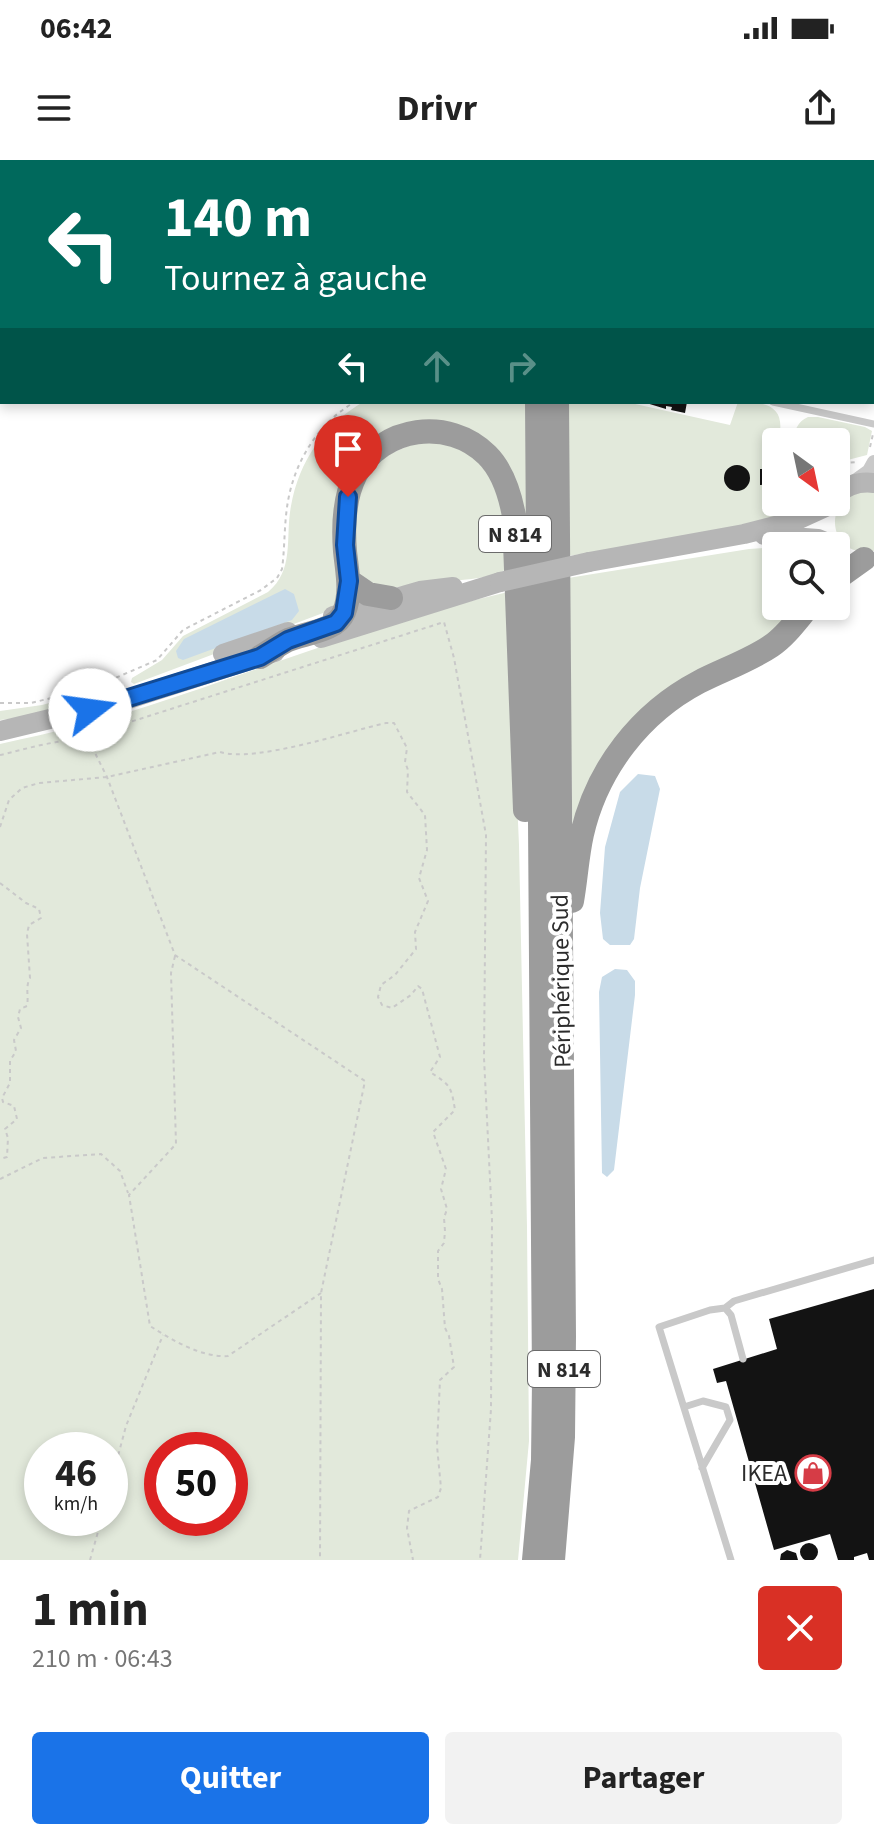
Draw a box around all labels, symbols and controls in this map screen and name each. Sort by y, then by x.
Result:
text: 06:42 [40,7,112,50]
text: Drivr [397,83,477,134]
icon: menu [32,86,76,130]
icon: share [798,86,842,130]
text: 140 m [164,179,312,258]
icon: left [32,192,136,296]
text: Tournez à gauche [164,253,427,304]
icon: left [331,344,375,388]
icon: ahead [415,344,459,388]
icon: right [499,344,543,388]
pin [314,415,382,497]
icon: arrive [326,427,370,471]
north arrow [762,428,850,516]
map controls [762,428,850,620]
road number: N 814 [479,516,551,552]
button: search [762,532,850,620]
position arrow [48,668,132,752]
street label: Périphérique Sud [542,894,581,1068]
road number: N 814 [528,1351,600,1387]
speed limit sign: 50 [144,1432,248,1536]
text: 46 [55,1445,97,1502]
shop icon: IKEA [794,1454,832,1492]
place label: IKEA [741,1456,787,1491]
text: km/h [54,1490,98,1518]
text: 1 min [32,1576,149,1644]
button: close [758,1586,842,1670]
text: 210 m · 06:43 [32,1640,173,1677]
button: Quitter [32,1732,429,1824]
button: Partager [445,1732,842,1824]

